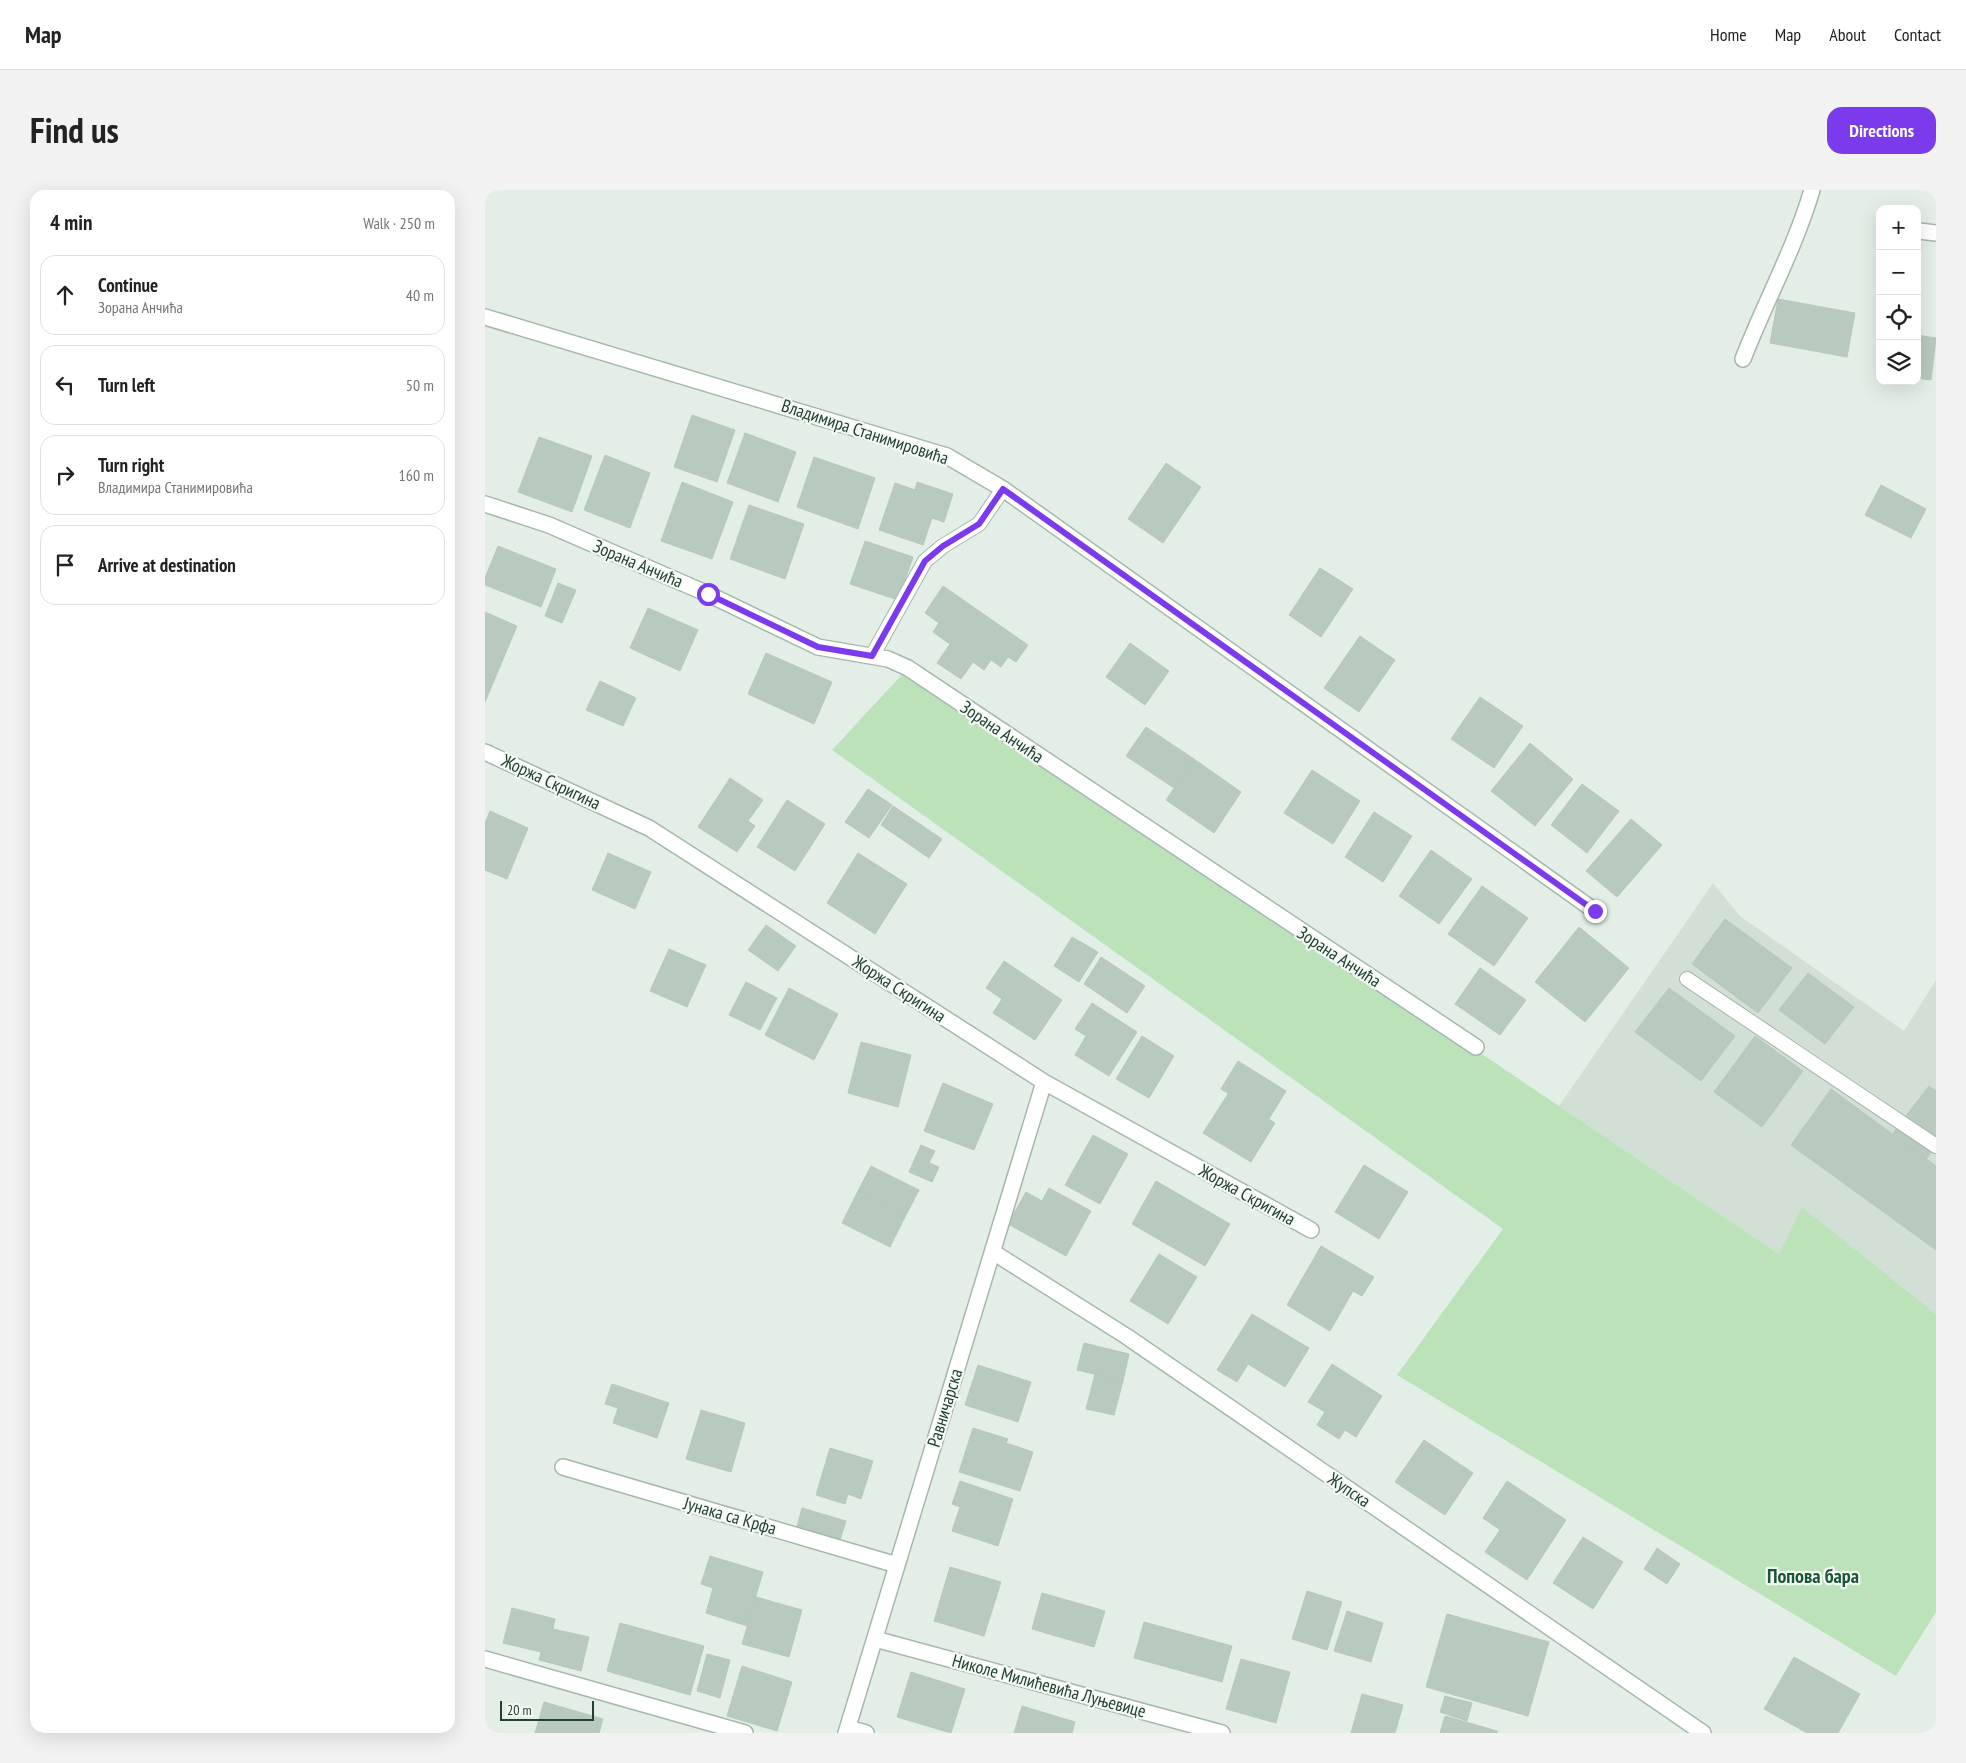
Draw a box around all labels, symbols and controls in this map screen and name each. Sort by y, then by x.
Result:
text: Map [25,19,62,50]
text: Home [1710,23,1747,46]
text: Map [1775,23,1801,46]
text: About [1829,23,1866,46]
text: Contact [1894,23,1941,46]
text: Find us [30,107,119,153]
button: Directions [1827,107,1936,154]
map controls [1876,205,1921,385]
button: + [1876,205,1921,250]
text: 4 min [50,209,92,236]
text: Walk · 250 m [363,213,435,233]
button: − [1876,250,1921,295]
text: Continue [98,273,158,297]
icon: ahead [51,281,79,309]
text: 40 m [406,285,434,305]
button: locate [1876,295,1921,340]
text: Зорана Анчића [98,297,183,317]
button: layers [1876,340,1921,385]
icon: left [51,371,79,399]
text: Turn left [98,373,155,397]
text: 50 m [406,375,434,395]
street label: Владимира Станимировића [779,394,952,469]
text: Turn right [98,453,164,477]
icon: right [51,461,79,489]
text: 160 m [399,465,434,485]
text: Владимира Станимировића [98,477,253,497]
street label: Зорана Анчића [590,534,687,593]
icon: arrive [51,551,79,579]
text: Arrive at destination [98,553,236,577]
route start [697,583,720,606]
street label: Зорана Анчића [956,695,1048,768]
street label: Жоржа Скригина [497,748,604,815]
route end [1584,900,1607,923]
street label: Зорана Анчића [1293,921,1386,992]
street label: Жоржа Скригина [847,949,950,1027]
street label: Жоржа Скригина [1194,1158,1299,1230]
street label: Равничарска [922,1366,967,1450]
street label: Жупска [1323,1466,1375,1512]
street label: Јунака са Крфа [680,1491,779,1540]
district label: Попова бара [1767,1563,1859,1589]
street label: Николе Милићевића Луњевице [950,1649,1149,1722]
scale bar [500,1698,594,1721]
text: 20 m [507,1701,532,1719]

